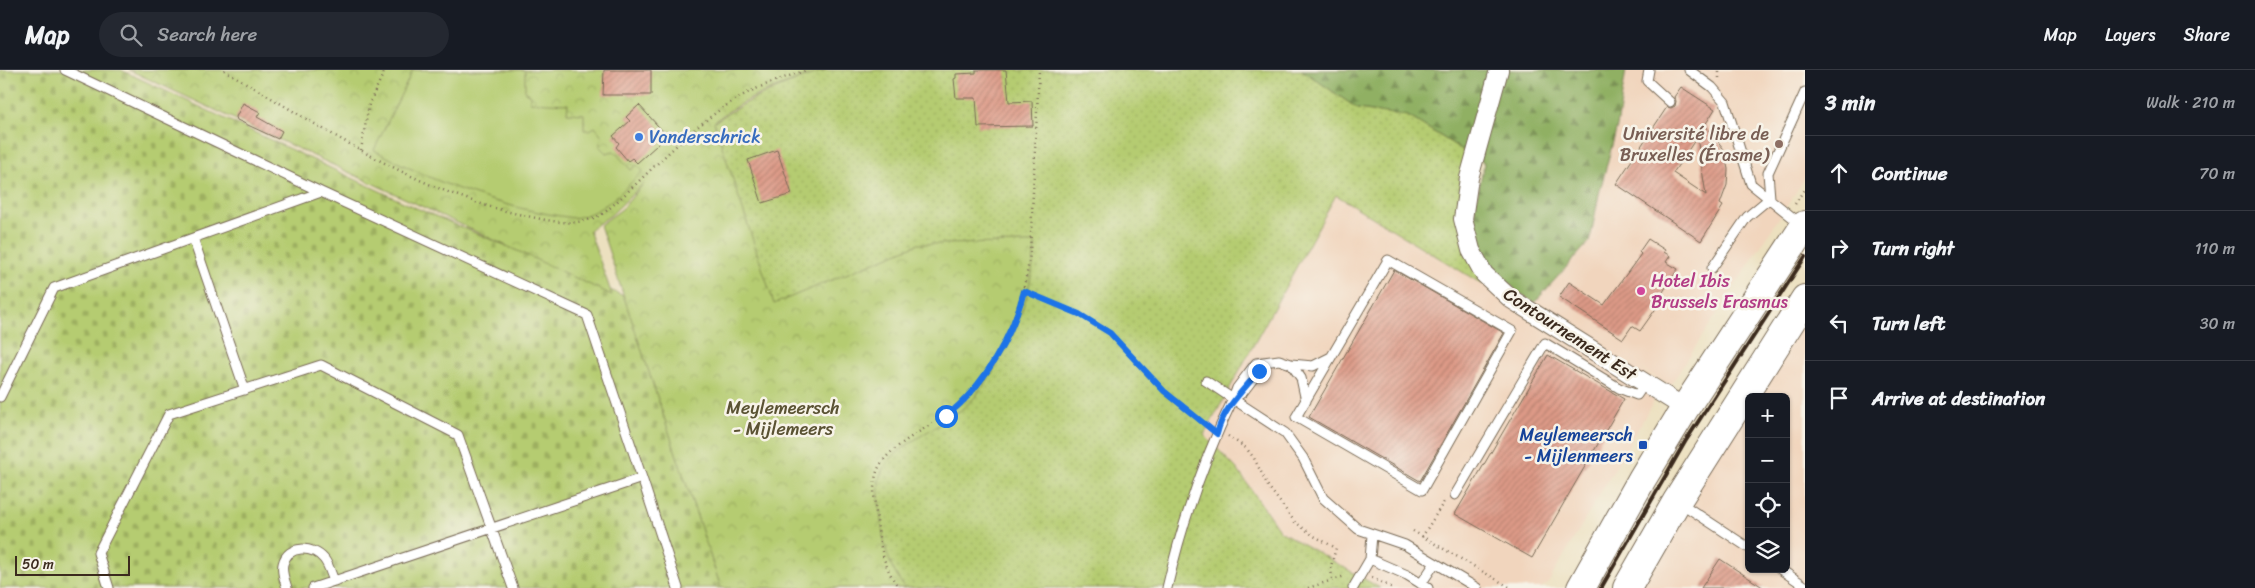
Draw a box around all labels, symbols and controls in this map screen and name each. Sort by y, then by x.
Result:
search box [99,12,449,57]
text: Map [25,14,69,56]
text: Search here [157,18,257,51]
text: Map [2044,19,2077,51]
text: Layers [2105,19,2156,51]
text: Share [2184,19,2230,51]
icon: search [117,21,145,49]
text: 3 min [1825,84,1875,122]
text: Walk · 210 m [2146,88,2235,117]
place label: Université libre de Bruxelles (Érasme) [1620,118,1771,171]
place label: Vanderschrick [649,121,761,153]
marker: Vanderschrick [633,131,645,143]
marker: Université libre de Bruxelles (Érasme) [1773,138,1785,150]
text: Continue [1872,157,1948,190]
icon: ahead [1825,159,1853,187]
text: 70 m [2199,159,2235,188]
text: Turn right [1872,232,1954,265]
icon: right [1825,234,1853,262]
text: 110 m [2195,234,2235,263]
place label: Hotel Ibis Brussels Erasmus [1651,265,1789,318]
street label: Contournement Est [1497,279,1644,390]
marker: Hotel Ibis Brussels Erasmus [1635,285,1647,297]
text: Turn left [1872,307,1945,340]
icon: left [1825,309,1853,337]
text: 30 m [2200,309,2235,338]
route end [1248,360,1271,383]
text: Arrive at destination [1872,382,2045,415]
icon: arrive [1825,384,1853,412]
park label: Meylemeersch - Mijlemeers [726,392,840,445]
map controls [1745,393,1790,573]
button: + [1745,393,1790,438]
route start [935,405,958,428]
place label: Meylemeersch - Mijlenmeers [1520,419,1634,472]
button: − [1745,438,1790,483]
marker: Meylemeersch - Mijlenmeers [1637,439,1649,451]
button: locate [1745,483,1790,528]
button: layers [1745,528,1790,573]
text: 50 m [22,552,54,577]
scale bar [15,553,130,576]

